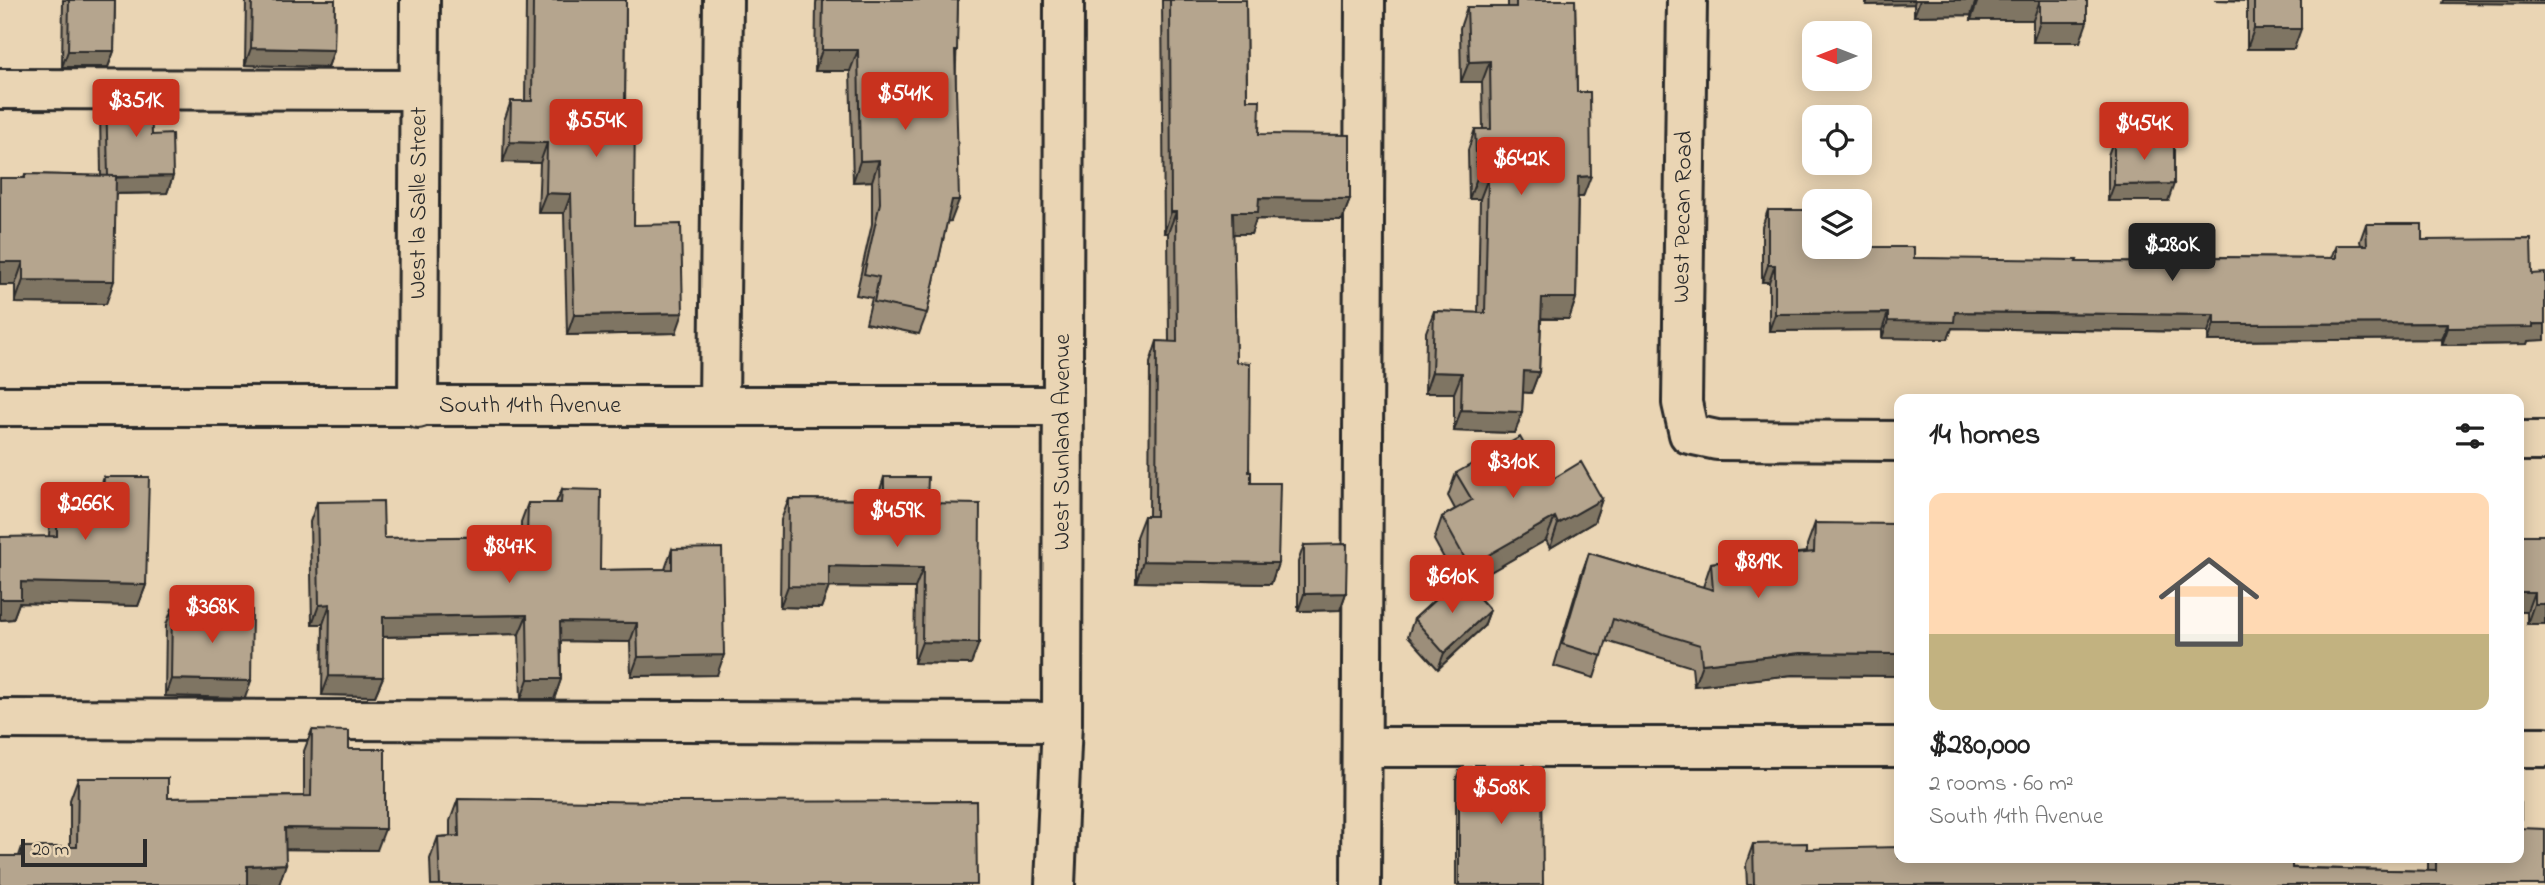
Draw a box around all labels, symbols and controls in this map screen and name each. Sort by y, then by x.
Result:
north arrow [1802,21,1872,91]
map controls [1802,21,1872,259]
pin: $541K [856,72,954,132]
text: $541K [877,78,933,111]
pin: $351K [87,80,185,139]
text: $351K [108,85,164,118]
pin: $554K [547,100,645,159]
pin: $454K [2095,102,2193,162]
text: $554K [566,105,626,138]
button: locate [1802,105,1872,175]
street label: West la Salle Street [401,107,437,299]
text: $454K [2115,108,2173,141]
street label: West Pecan Road [1665,130,1703,304]
pin: $642K [1472,138,1570,197]
text: $642K [1493,143,1549,176]
button: layers [1802,189,1872,259]
pin: $280K [2123,224,2221,283]
text: $280K [2144,229,2200,262]
street label: West Sunland Avenue [1045,333,1081,551]
street label: South 14th Avenue [439,389,621,424]
text: 14 homes [1929,414,2040,458]
icon: filters [2451,417,2489,455]
pin: $310K [1464,440,1562,500]
text: $310K [1487,446,1539,479]
pin: $266K [36,482,134,542]
text: $266K [57,488,113,521]
pin: $459K [848,490,946,549]
text: $459K [870,495,924,528]
pin: $847K [460,526,558,585]
text: $847K [483,531,535,564]
icon: home [2146,539,2272,665]
pin: $819K [1709,540,1807,600]
text: $819K [1734,546,1782,579]
pin: $610K [1403,556,1501,615]
text: $610K [1426,561,1478,594]
pin: $368K [163,586,261,645]
text: $368K [185,591,239,624]
text: $280,000 [1929,724,2030,768]
pin: $508K [1452,766,1550,826]
text: 2 rooms · 60 m² [1929,768,2074,801]
text: $508K [1473,772,1529,805]
text: South 14th Avenue [1929,801,2103,834]
scale bar [21,836,147,868]
text: 20 m [32,837,69,864]

